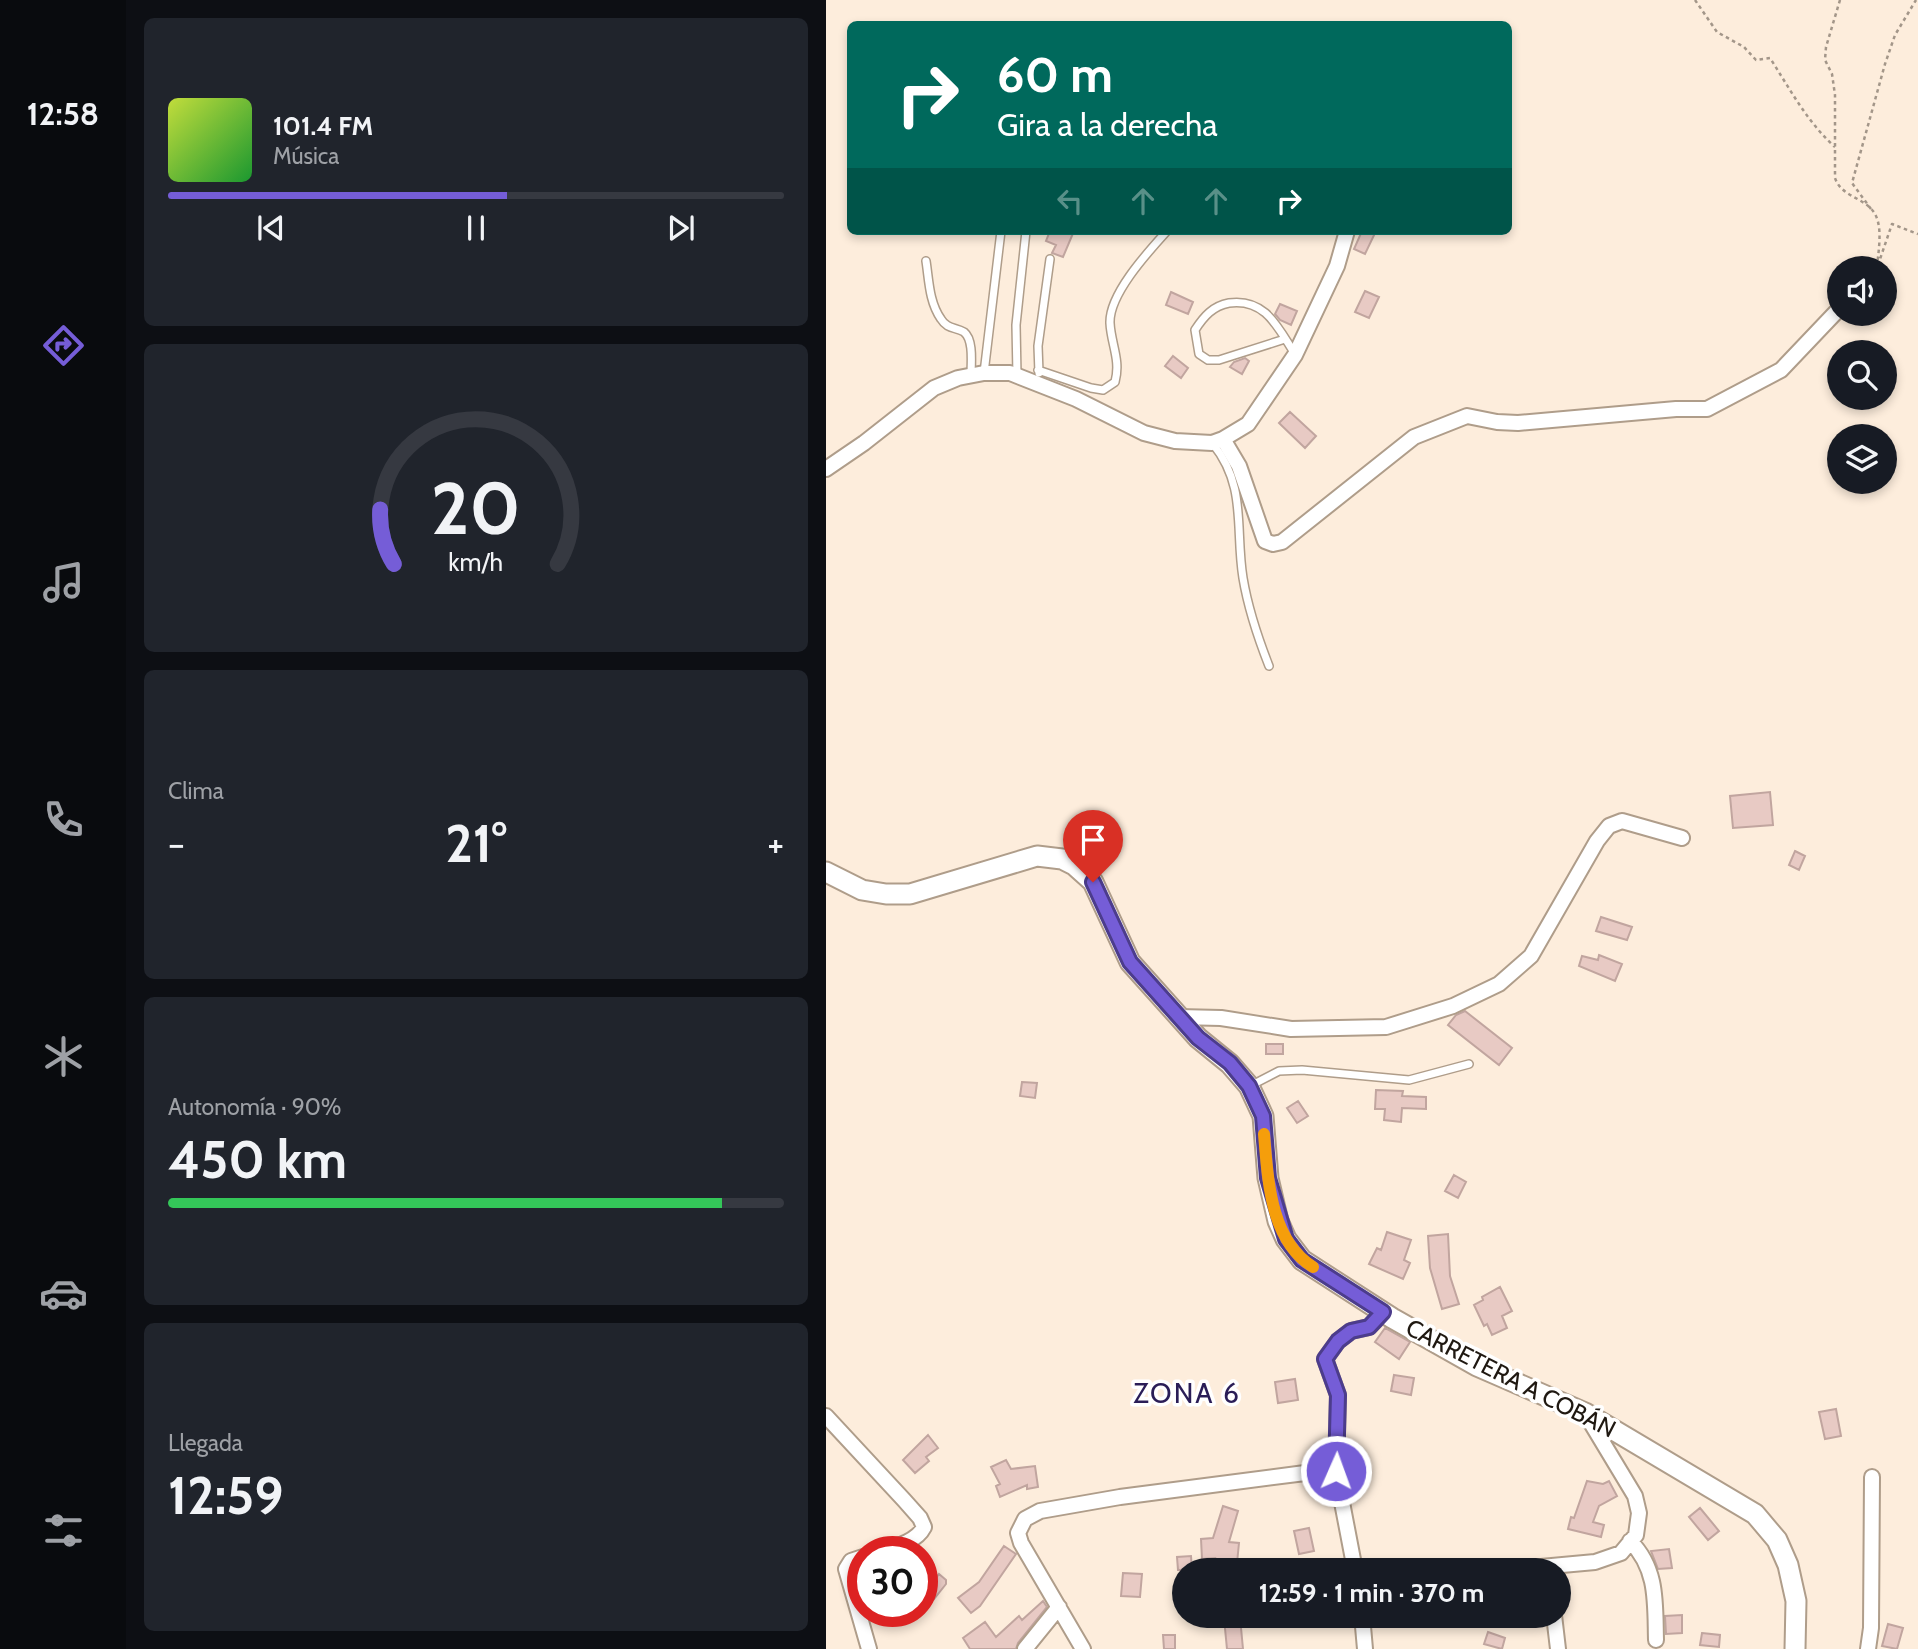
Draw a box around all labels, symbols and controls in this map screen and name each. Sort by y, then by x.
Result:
text: 60 m [997,45,1113,104]
icon: right [882,49,973,140]
text: 12:58 [27,94,99,133]
text: Gira a la derecha [997,105,1218,144]
text: 101.4 FM [273,110,373,142]
text: Música [273,142,339,170]
icon: left [1051,182,1089,220]
icon: ahead [1124,182,1162,220]
icon: ahead [1197,182,1235,220]
icon: right [1270,182,1308,220]
icon: previous [252,209,290,247]
icon: pause [457,209,495,247]
icon: next [662,209,700,247]
map controls [1827,256,1897,494]
button: sound [1827,256,1897,326]
icon: directions [39,321,88,370]
button: search [1827,340,1897,410]
button: layers [1827,424,1897,494]
text: 20 [431,465,521,553]
text: km/h [449,547,503,577]
icon: music [39,558,88,607]
text: Clima [168,777,224,805]
icon: phone [39,795,88,844]
pin [1063,810,1123,882]
text: 21° [445,812,507,875]
text: − [168,820,185,867]
text: + [767,820,784,867]
icon: arrive [1074,821,1112,859]
icon: climate [39,1032,88,1081]
text: Autonomía · 90% [168,1093,341,1121]
text: 450 km [168,1128,347,1191]
icon: car [39,1269,88,1318]
street label: CARRETERA A COBÁN [1401,1312,1621,1444]
district label: ZONA 6 [1133,1376,1241,1410]
text: Llegada [168,1429,243,1457]
position arrow [1299,1434,1373,1508]
text: 12:59 [168,1464,283,1527]
icon: filters [39,1506,88,1555]
speed limit sign: 30 [847,1536,938,1627]
text: 12:59 · 1 min · 370 m [1259,1577,1484,1609]

